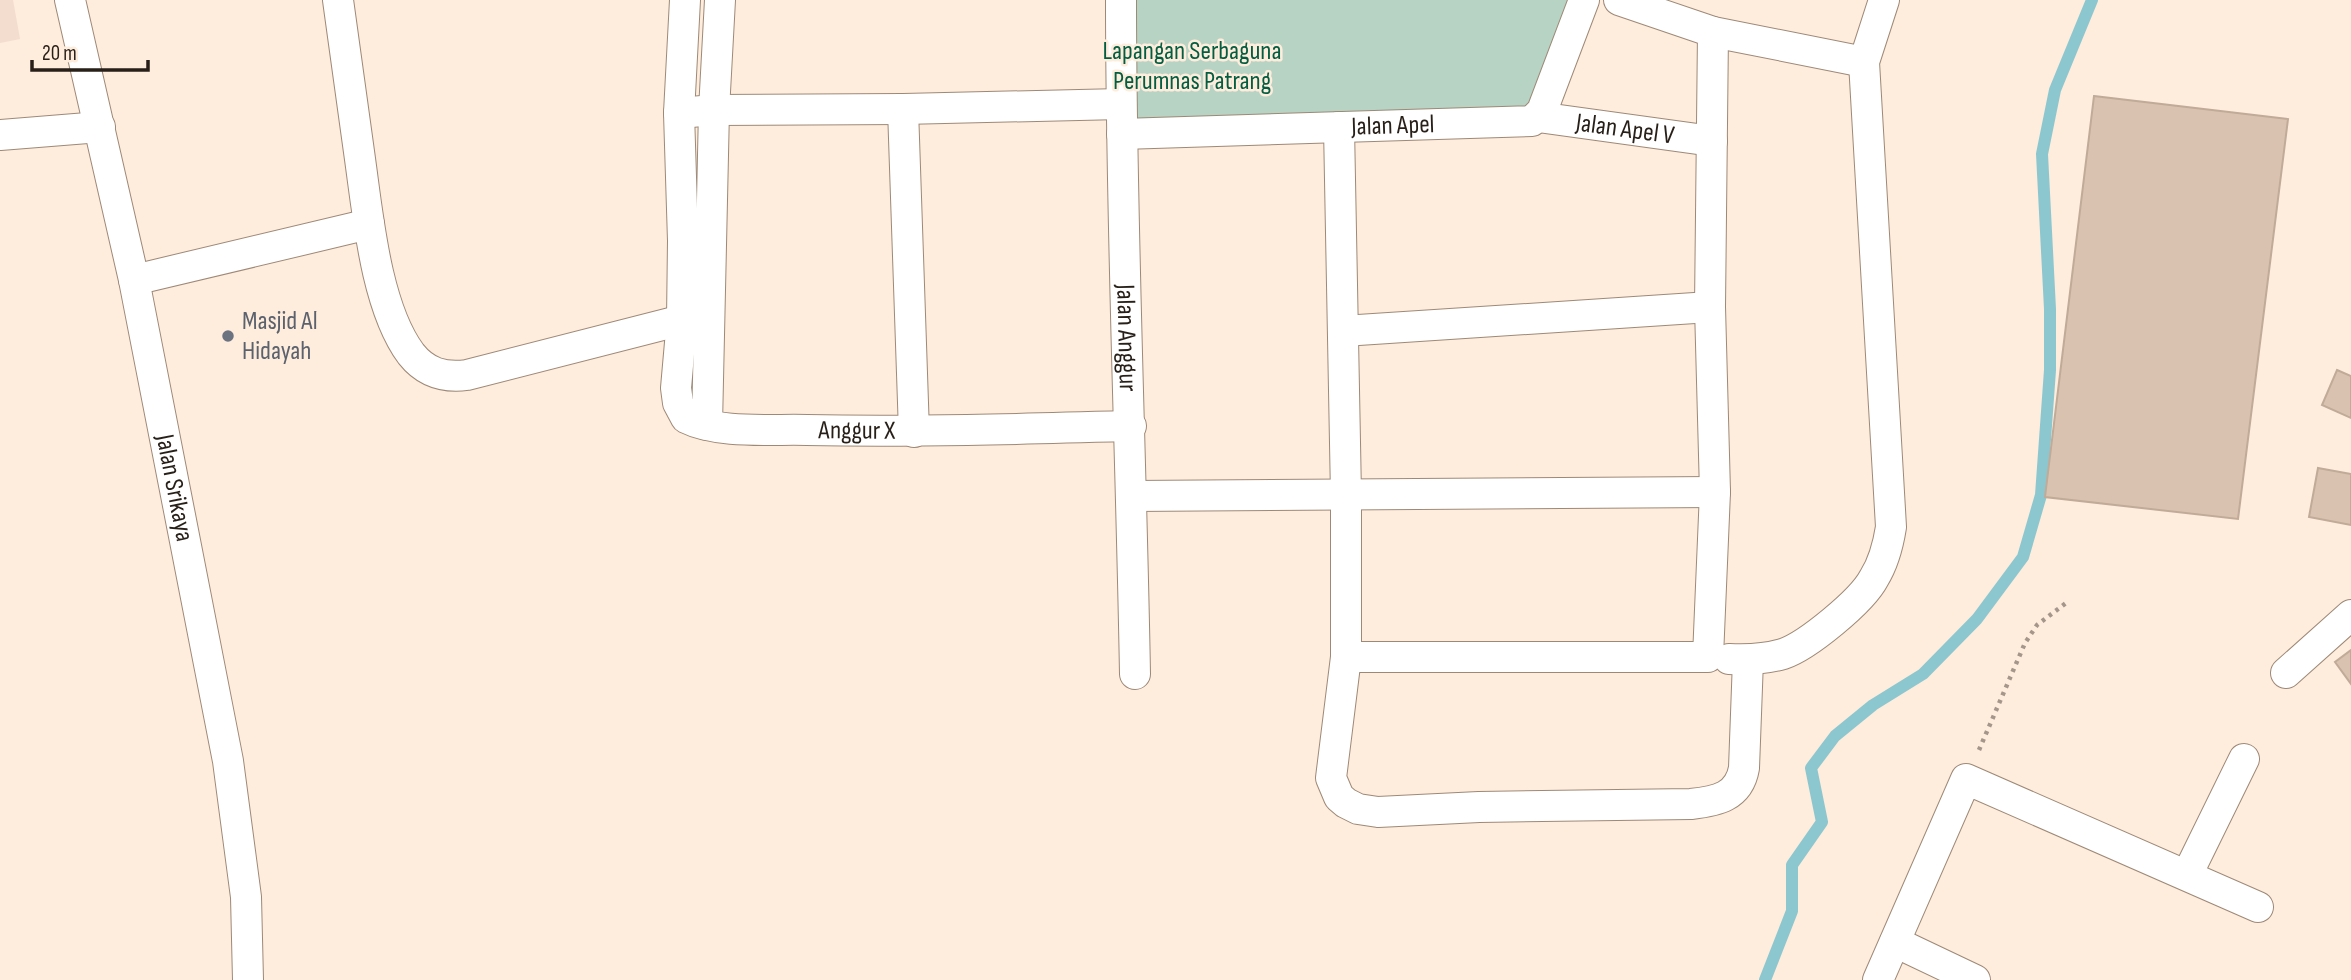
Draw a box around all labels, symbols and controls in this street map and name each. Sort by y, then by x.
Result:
scale bar [32,28,147,72]
park label: Lapangan Serbaguna Perumnas Patrang [1102,36,1282,97]
text: 20 m [42,41,77,66]
street label: Jalan Apel V [1573,107,1677,151]
street label: Jalan Apel [1350,109,1435,142]
street label: Jalan Anggur [1110,283,1143,393]
place label: Masjid Al Hidayah [242,306,318,367]
marker: Masjid Al Hidayah [220,328,236,344]
street label: Anggur X [817,415,895,446]
street label: Jalan Srikaya [149,431,200,544]

